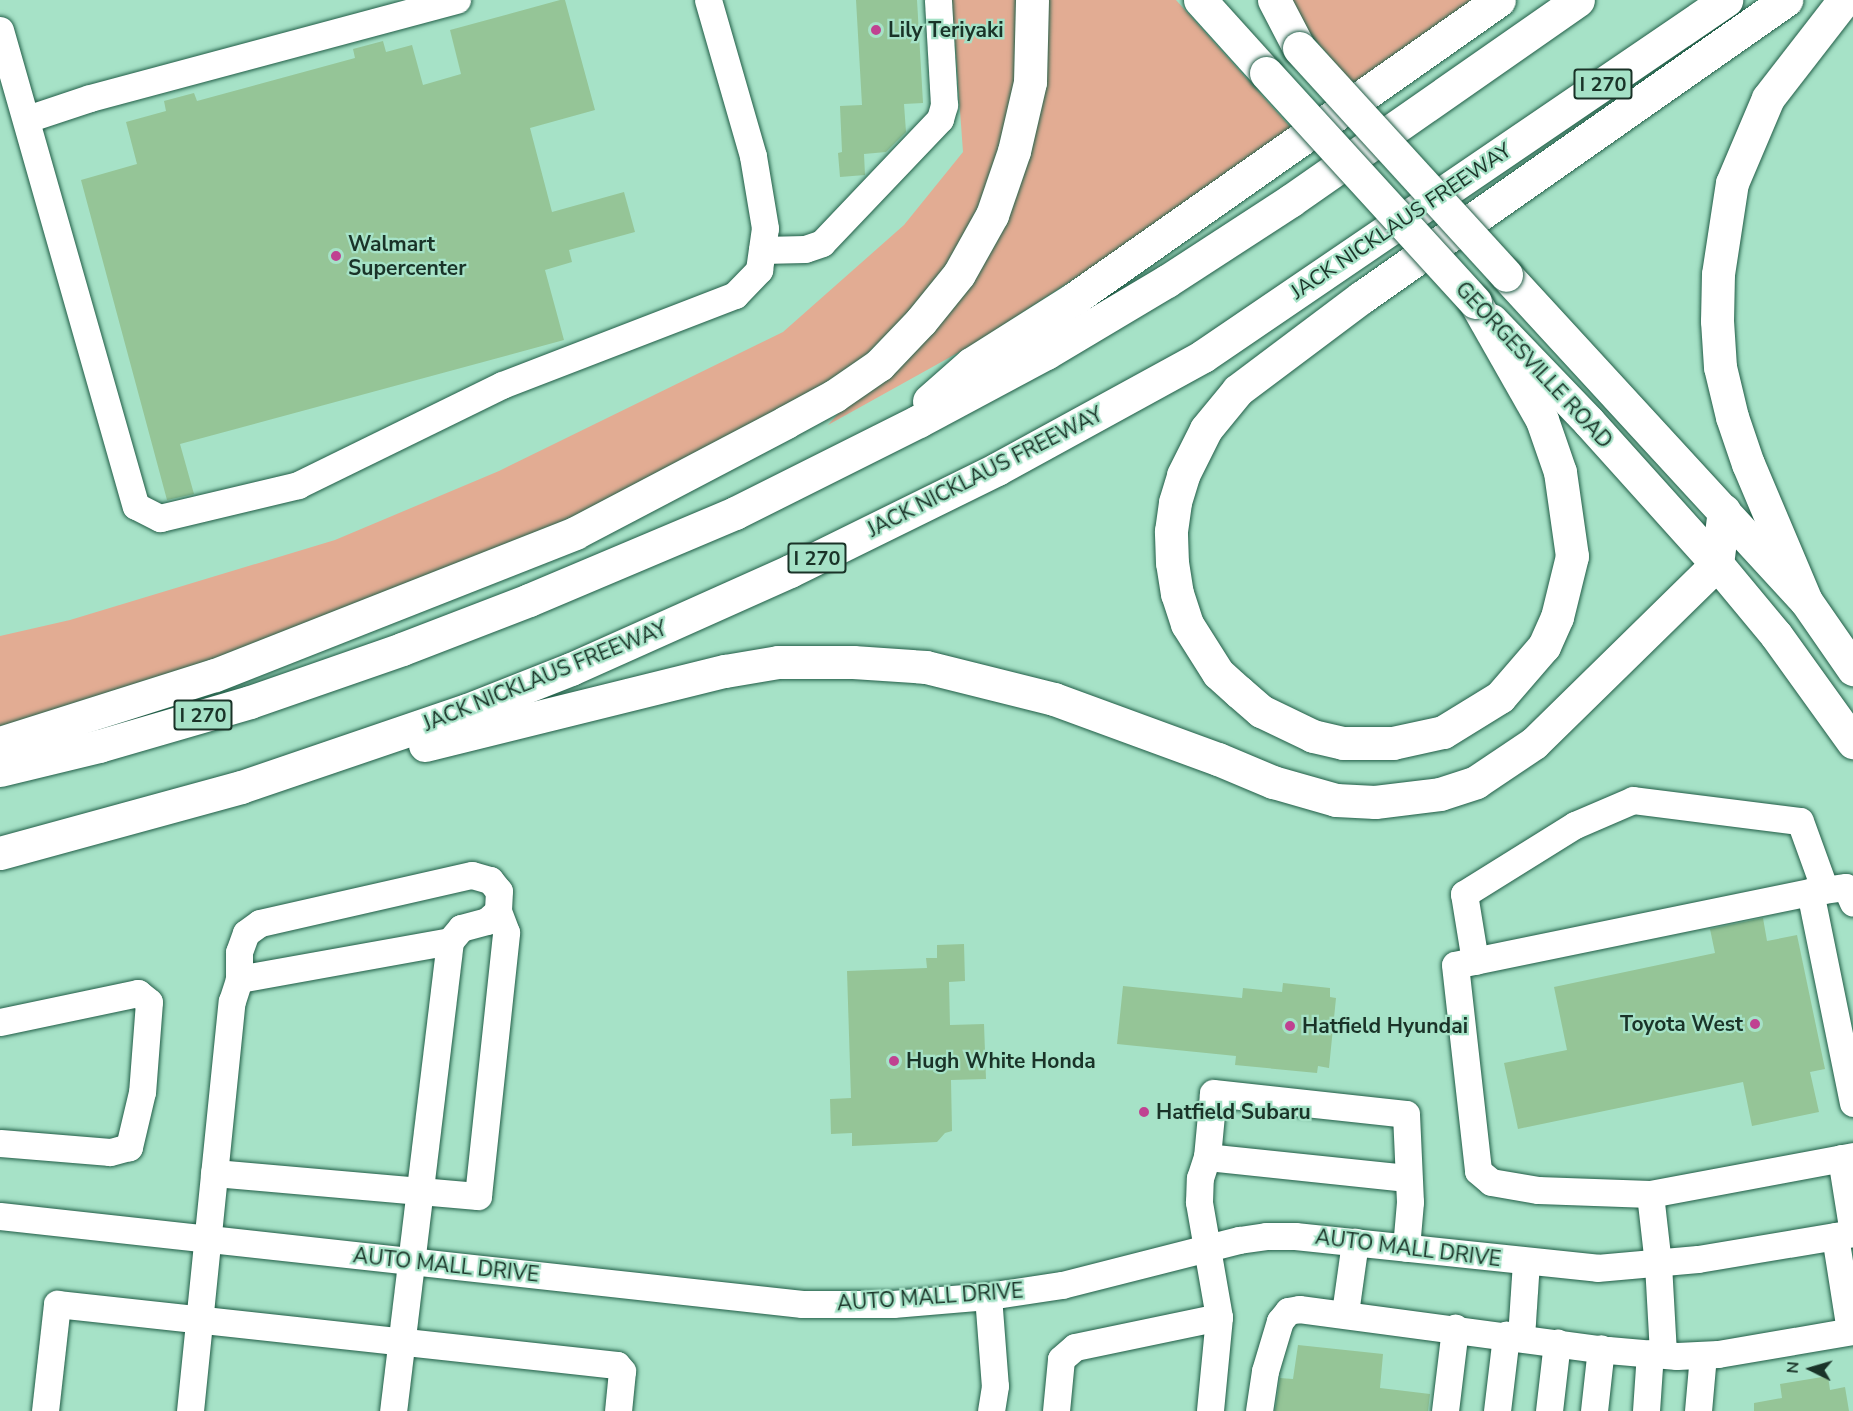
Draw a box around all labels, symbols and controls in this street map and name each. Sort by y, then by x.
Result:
place label: Lily Teriyaki [888,17,1004,43]
marker: Lily Teriyaki [869,23,883,37]
road number: I 270 [1573,67,1633,101]
street label: JACK NICKLAUS FREEWAY [1286,138,1516,304]
place label: Walmart Supercenter [348,231,466,281]
marker: Walmart Supercenter [329,249,343,263]
street label: GEORGESVILLE ROAD [1450,277,1618,453]
street label: JACK NICKLAUS FREEWAY [863,402,1107,542]
road number: I 270 [787,541,847,575]
street label: JACK NICKLAUS FREEWAY [419,615,671,737]
road number: I 270 [173,698,233,732]
place label: Toyota West [1620,1011,1743,1037]
place label: Hatfield Hyundai [1302,1013,1468,1039]
marker: Toyota West [1748,1017,1762,1031]
marker: Hatfield Hyundai [1283,1019,1297,1033]
place label: Hugh White Honda [906,1048,1096,1074]
marker: Hugh White Honda [887,1054,901,1068]
place label: Hatfield Subaru [1156,1099,1311,1125]
marker: Hatfield Subaru [1137,1105,1151,1119]
street label: AUTO MALL DRIVE [1314,1224,1502,1272]
street label: AUTO MALL DRIVE [352,1243,540,1287]
street label: AUTO MALL DRIVE [836,1278,1024,1316]
north arrow [1781,1339,1841,1399]
text: N [1782,1361,1805,1374]

